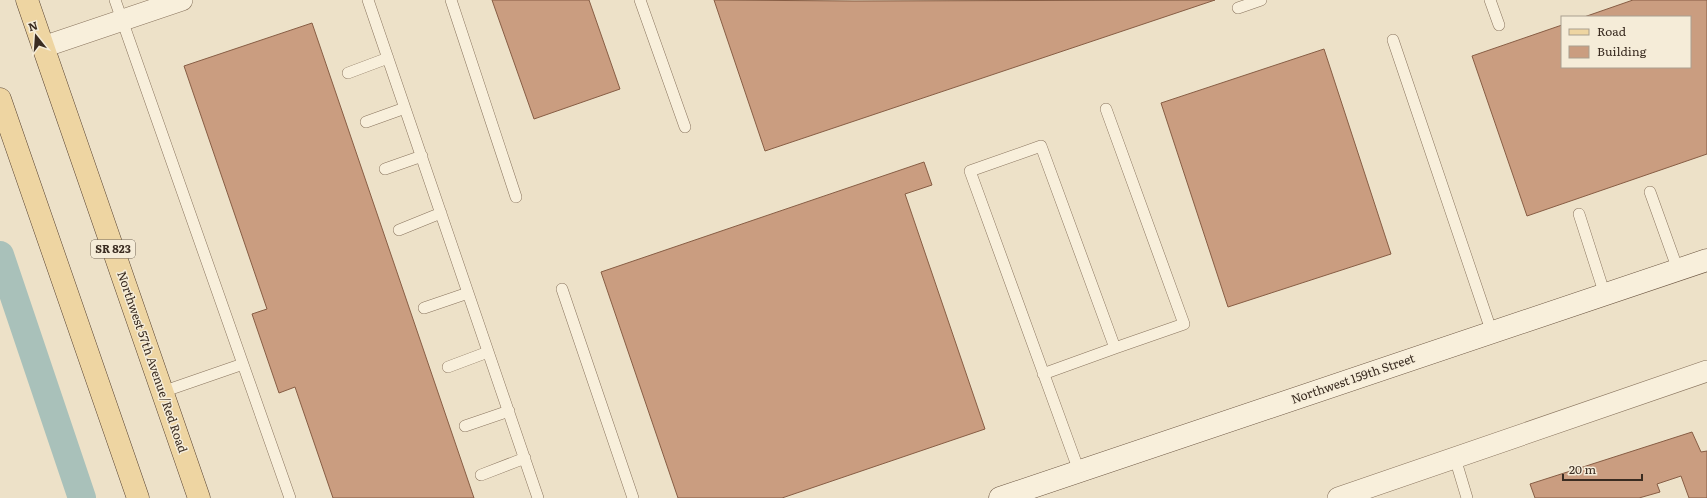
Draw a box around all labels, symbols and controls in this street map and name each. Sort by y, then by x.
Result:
north arrow [16,16,56,56]
text: N [26,16,40,34]
legend [1561,16,1691,68]
text: Road [1597,22,1627,40]
text: Building [1597,42,1647,60]
road number: SR 823 [91,240,135,258]
street label: Northwest 57th Avenue/Red Road [113,268,193,456]
street label: Northwest 159th Street [1288,348,1417,408]
scale bar [1563,456,1642,482]
text: 20 m [1569,460,1596,478]

